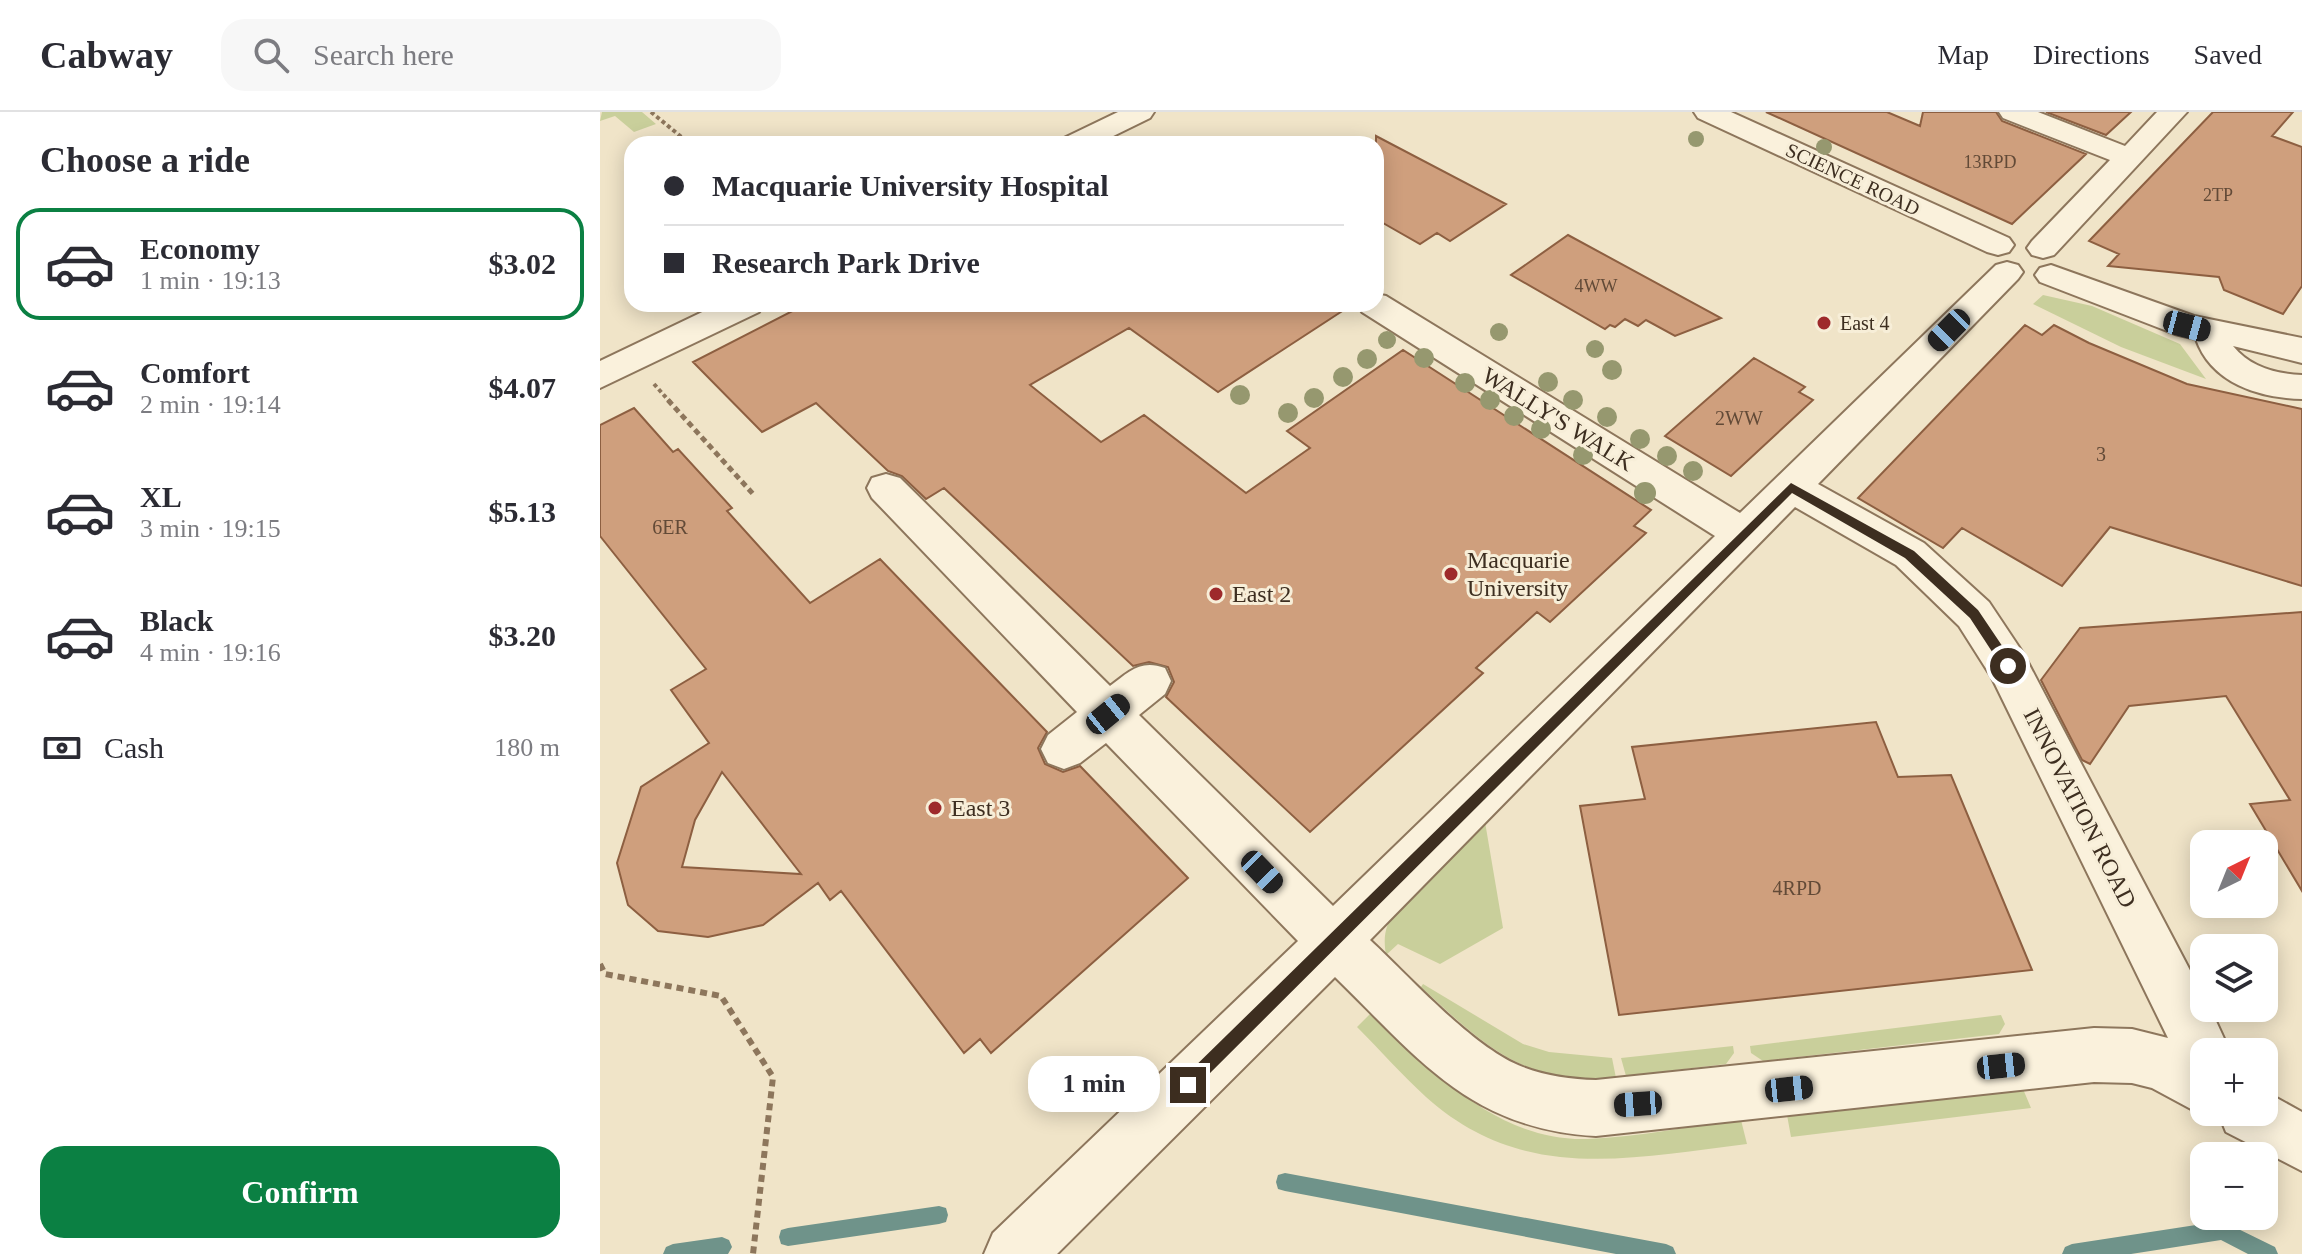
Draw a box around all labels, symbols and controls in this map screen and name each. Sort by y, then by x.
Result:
search box [221,19,781,91]
icon: search [249,33,293,77]
text: Cabway [40,34,173,76]
text: Search here [313,38,454,71]
text: Map [1938,39,1989,70]
text: Directions [2033,39,2150,70]
text: Saved [2194,39,2262,70]
street label: SCIENCE ROAD [1783,138,1923,220]
text: Choose a ride [40,140,250,180]
house number: 13RPD [1963,152,2017,172]
text: Macquarie University Hospital [712,169,1109,202]
house number: 2TP [2203,185,2233,205]
icon: car [44,228,116,300]
text: Economy [140,232,260,265]
text: Research Park Drive [712,246,980,279]
text: $3.02 [489,247,556,280]
text: 1 min · 19:13 [140,266,281,295]
house number: 4WW [1575,276,1617,296]
car [1924,305,1974,355]
car [2161,308,2213,344]
place label: East 4 [1840,312,1889,334]
marker: East 4 [1815,314,1833,332]
icon: car [44,352,116,424]
text: Comfort [140,356,250,389]
street label: WALLY'S WALK [1477,362,1639,477]
text: $4.07 [489,371,556,404]
text: 2 min · 19:14 [140,390,281,419]
house number: 2WW [1715,407,1763,429]
house number: 3 [2096,443,2106,465]
icon: car [44,476,116,548]
text: XL [140,480,182,513]
text: $5.13 [489,495,556,528]
text: 3 min · 19:15 [140,514,281,543]
house number: 6ER [652,516,688,538]
place label: Macquarie University [1467,547,1570,601]
marker: Macquarie University [1442,565,1460,583]
place label: East 2 [1232,581,1291,607]
marker: East 2 [1207,585,1225,603]
icon: car [44,600,116,672]
text: Black [140,604,213,637]
text: $3.20 [489,619,556,652]
text: 4 min · 19:16 [140,638,281,667]
route start [1990,648,2026,684]
car [1082,690,1134,738]
street label: INNOVATION ROAD [2018,704,2142,912]
icon: cash [40,726,84,770]
text: Cash [104,731,164,764]
text: 180 m [494,733,560,762]
place label: East 3 [951,795,1010,821]
marker: East 3 [926,799,944,817]
north arrow [2190,830,2278,918]
map controls [2190,830,2278,1230]
car [1237,846,1287,898]
house number: 4RPD [1773,877,1821,899]
button: layers [2190,934,2278,1022]
button: + [2190,1038,2278,1126]
car [1976,1052,2026,1080]
callout: 1 min [1028,1057,1160,1113]
route end [1170,1067,1206,1103]
text: 1 min [1063,1069,1125,1098]
car [1764,1075,1814,1103]
car [1613,1090,1663,1118]
button: − [2190,1142,2278,1230]
button: Confirm [40,1146,560,1238]

